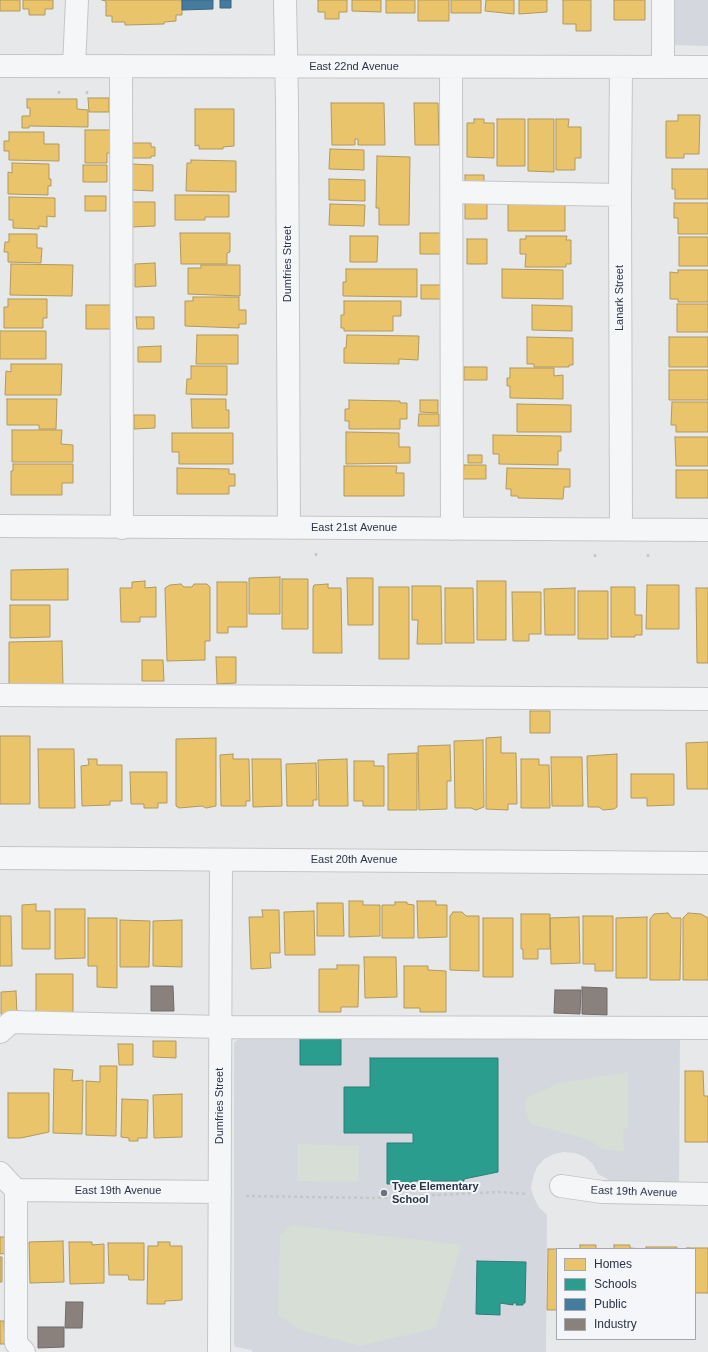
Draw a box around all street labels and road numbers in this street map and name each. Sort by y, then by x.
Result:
street label: East 22nd Avenue [309,60,399,74]
street label: Dumfries Street [281,226,295,302]
street label: Lanark Street [613,265,627,331]
street label: East 21st Avenue [311,521,397,535]
street label: East 20th Avenue [311,853,397,867]
street label: Dumfries Street [213,1068,227,1144]
street label: East 19th Avenue [75,1184,161,1198]
street label: East 19th Avenue [590,1184,678,1200]

